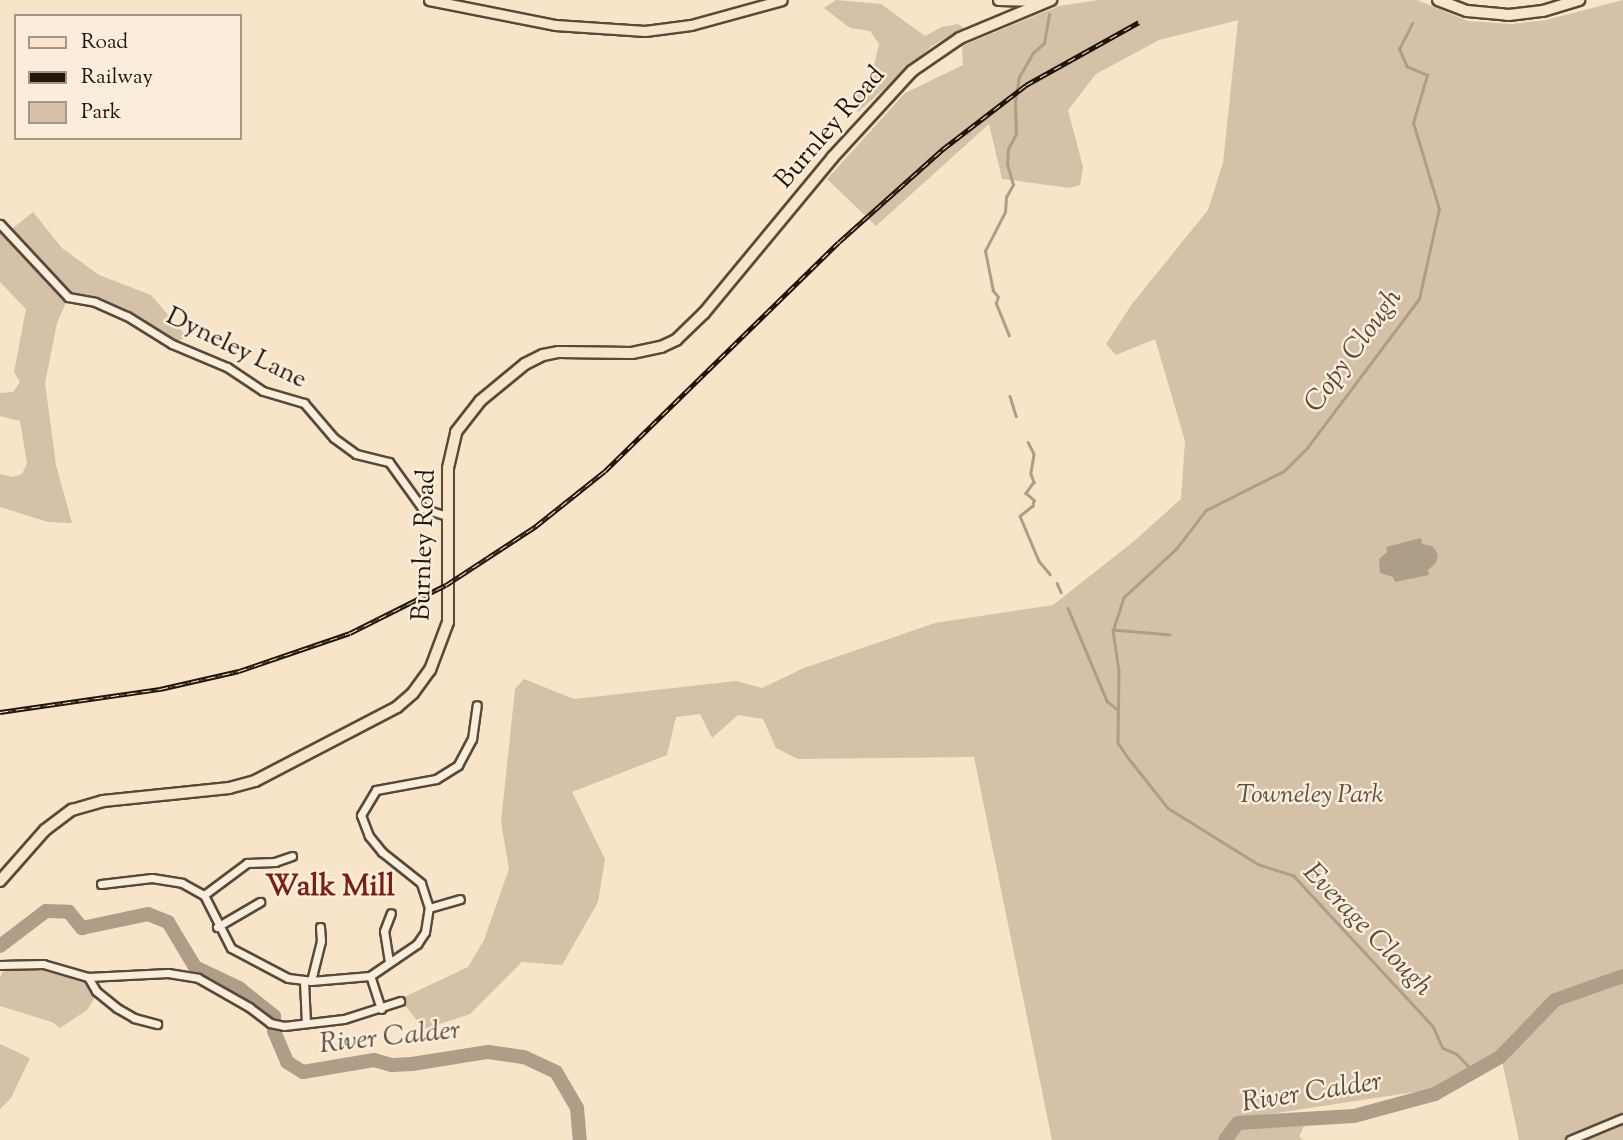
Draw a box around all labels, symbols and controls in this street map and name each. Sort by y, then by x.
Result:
legend [14,14,242,140]
text: Road [81,28,128,58]
street label: Burnley Road [769,60,893,196]
text: Railway [81,63,153,93]
text: Park [81,98,121,128]
water label: Copy Clough [1298,283,1410,419]
street label: Dyneley Lane [161,302,311,396]
street label: Burnley Road [407,468,443,622]
park label: Towneley Park [1237,780,1383,812]
water label: Everage Clough [1295,856,1439,1004]
district label: Walk Mill [265,870,395,906]
water label: River Calder [318,1014,462,1062]
water label: River Calder [1240,1065,1384,1121]

